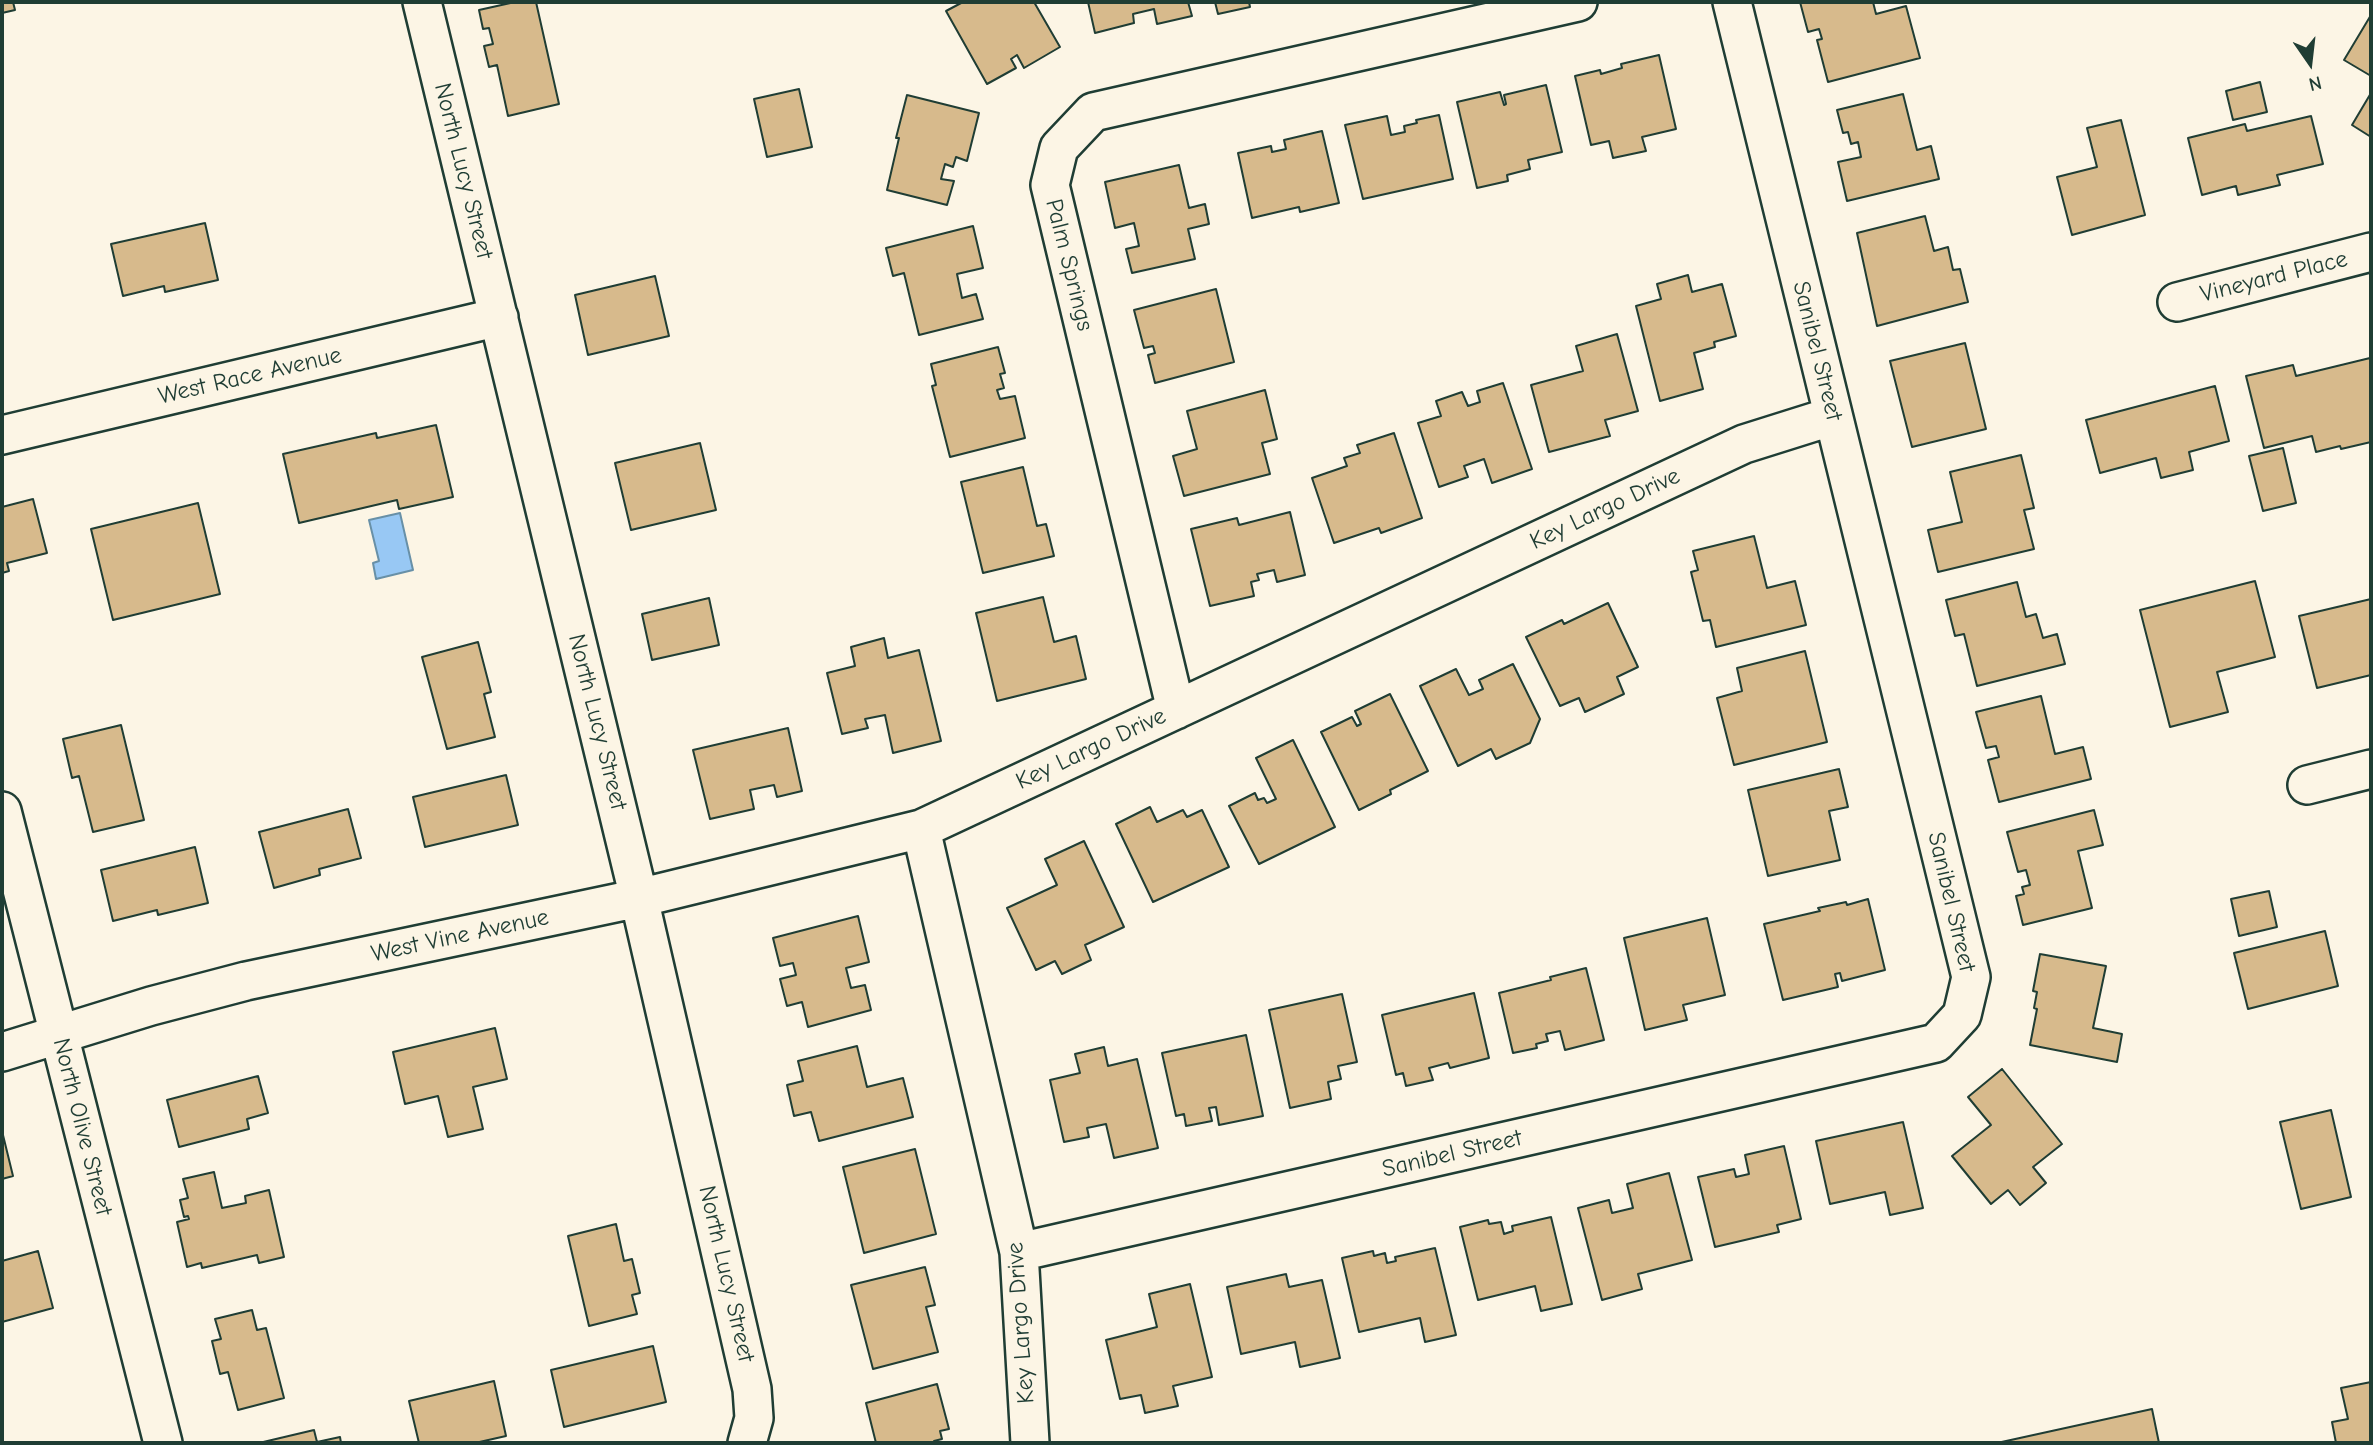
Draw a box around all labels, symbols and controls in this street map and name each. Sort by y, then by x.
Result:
north arrow [2275,28,2345,98]
text: N [2306,71,2324,96]
street label: North Lucy Street [427,80,499,262]
street label: Palm Springs [1039,196,1099,334]
street label: Vineyard Place [2197,245,2351,309]
street label: Sanibel Street [1786,278,1848,424]
street label: West Race Avenue [156,341,344,411]
street label: Key Largo Drive [1525,462,1685,556]
street label: North Lucy Street [561,631,633,813]
street label: Key Largo Drive [1011,702,1171,796]
street label: Sanibel Street [1921,829,1981,975]
street label: West Vine Avenue [369,903,551,969]
street label: North Olive Street [46,1035,118,1219]
street label: Sanibel Street [1379,1124,1525,1184]
street label: North Lucy Street [692,1183,760,1365]
street label: Key Largo Drive [1001,1241,1041,1405]

